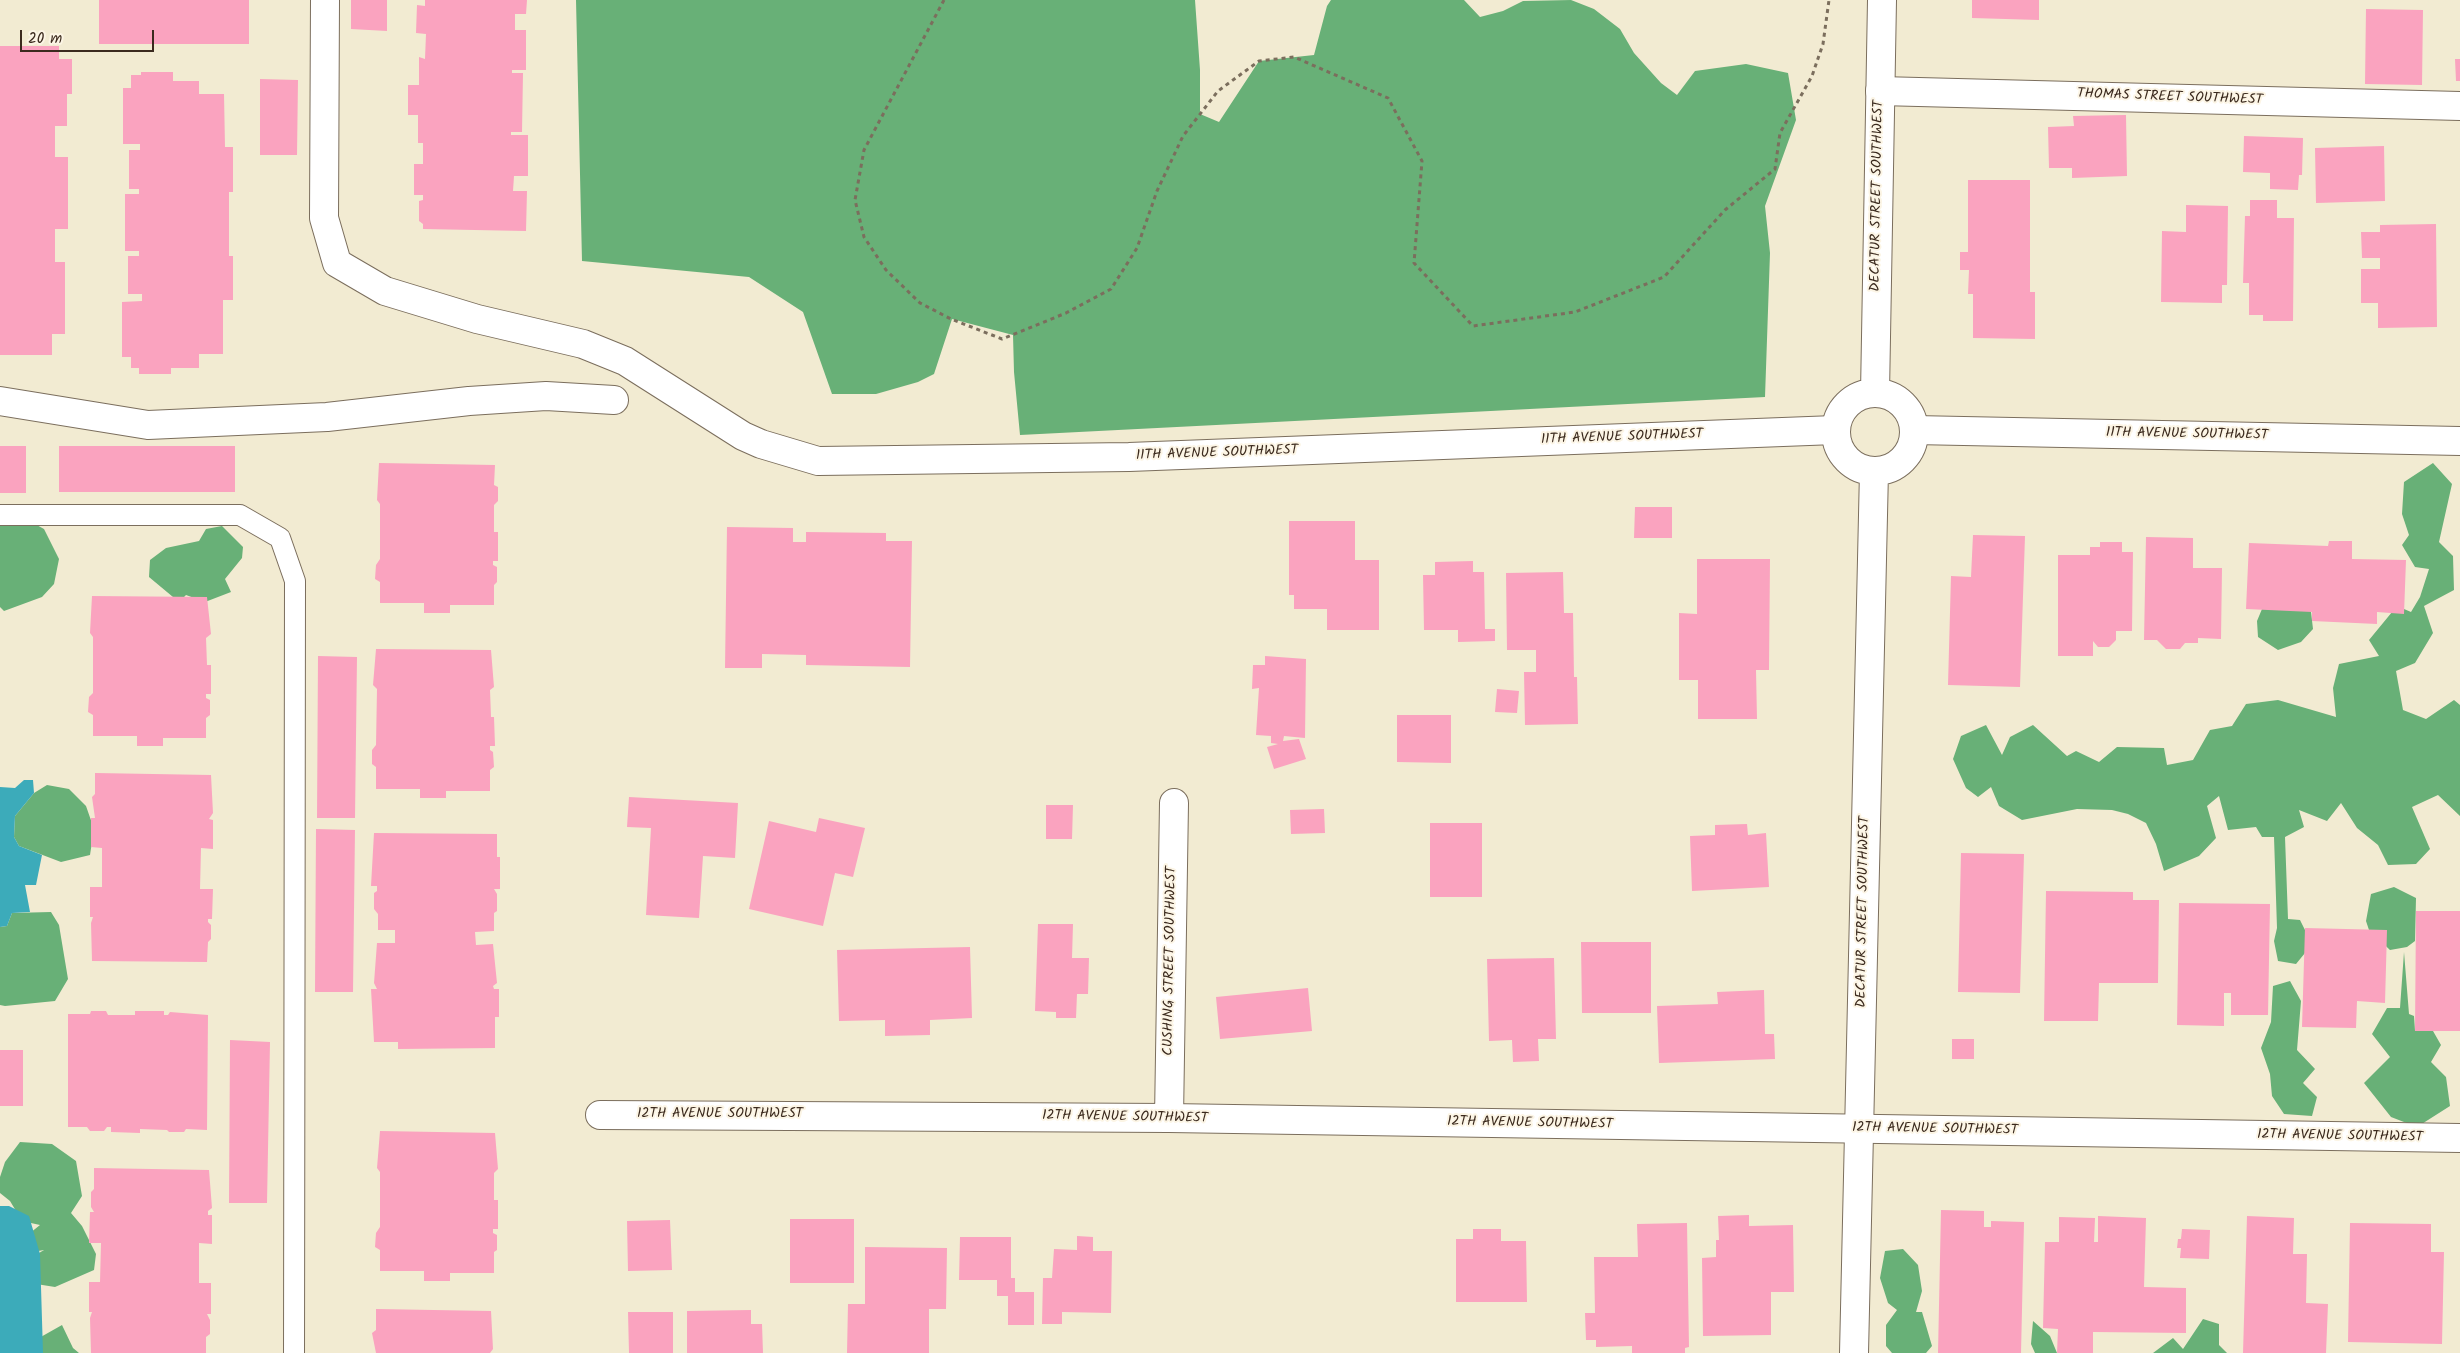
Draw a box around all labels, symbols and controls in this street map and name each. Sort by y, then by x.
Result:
scale bar [22,20,156,52]
text: 20 m [28,27,62,51]
street label: THOMAS STREET SOUTHWEST [2077,86,2263,110]
street label: DECATUR STREET SOUTHWEST [1868,100,1888,292]
street label: 11TH AVENUE SOUTHWEST [2106,425,2268,445]
street label: 11TH AVENUE SOUTHWEST [1541,427,1703,449]
street label: 11TH AVENUE SOUTHWEST [1136,443,1298,465]
street label: DECATUR STREET SOUTHWEST [1854,816,1874,1008]
street label: CUSHING STREET SOUTHWEST [1161,866,1181,1056]
street label: 12TH AVENUE SOUTHWEST [637,1107,803,1123]
street label: 12TH AVENUE SOUTHWEST [1042,1108,1208,1128]
street label: 12TH AVENUE SOUTHWEST [1447,1114,1613,1134]
street label: 12TH AVENUE SOUTHWEST [1852,1120,2018,1140]
street label: 12TH AVENUE SOUTHWEST [2257,1127,2423,1147]

